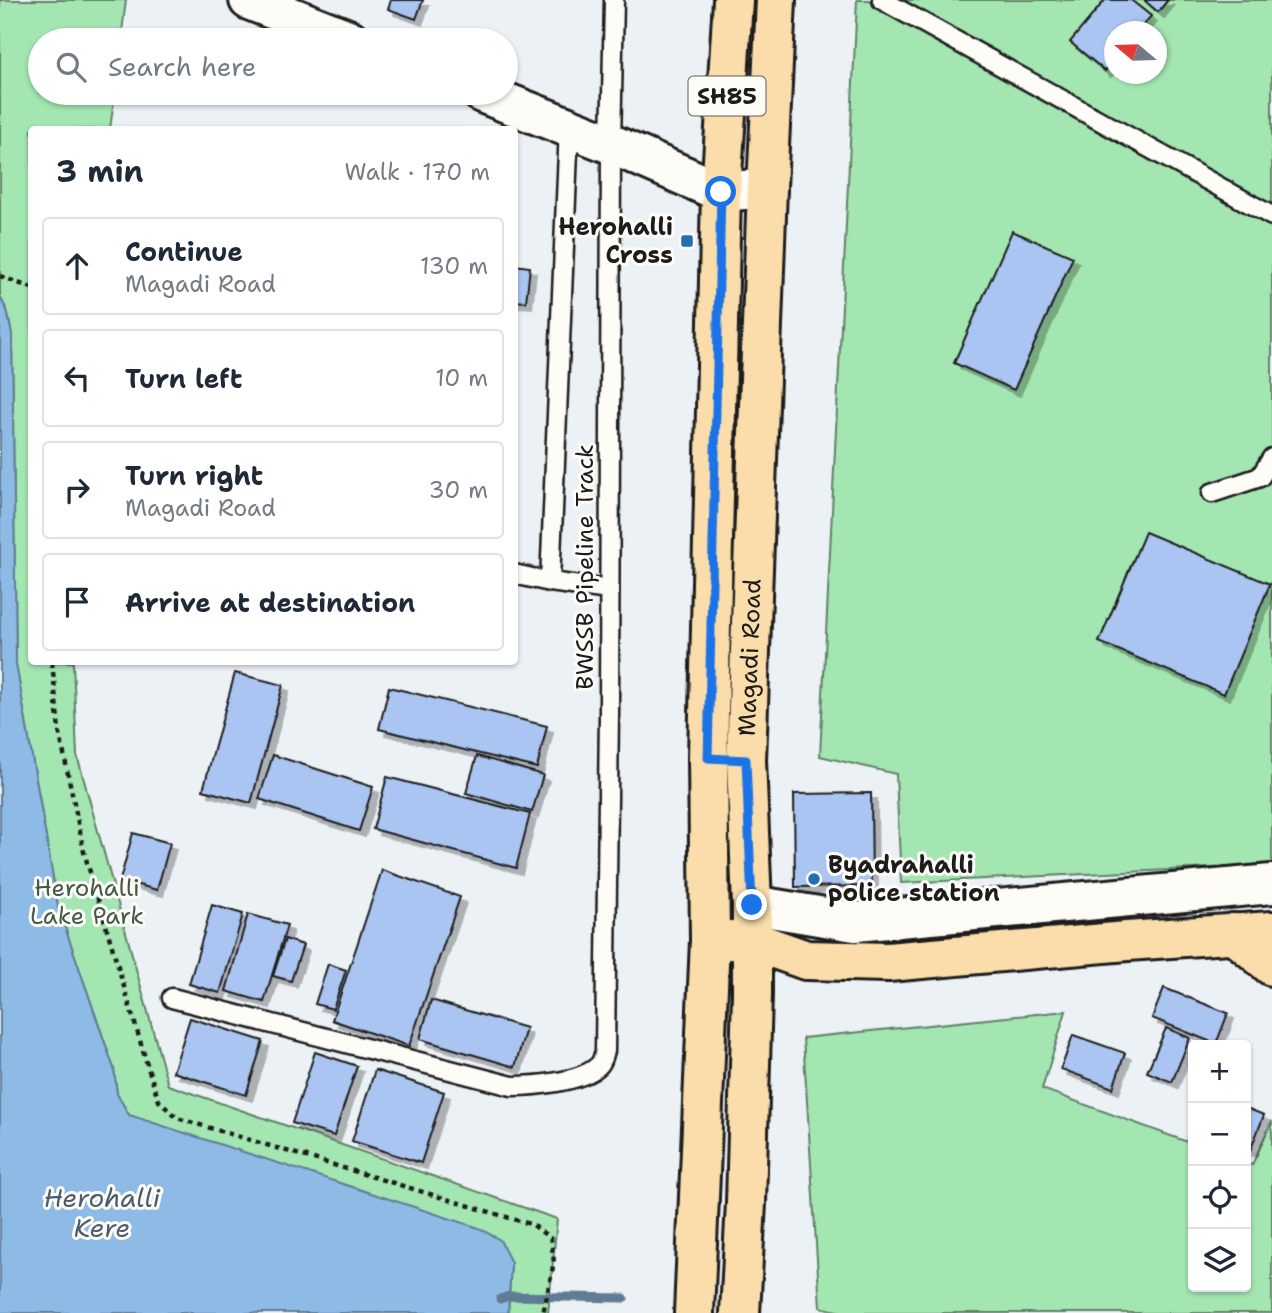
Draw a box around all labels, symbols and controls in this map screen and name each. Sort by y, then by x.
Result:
north arrow [1104,21,1167,84]
search box [28,28,518,105]
icon: search [52,48,90,86]
text: Search here [108,49,257,84]
road number: SH85 [688,76,766,116]
text: 3 min [56,151,143,192]
text: Walk · 170 m [345,157,490,187]
route start [705,176,736,207]
place label: Herohalli Cross [558,211,673,271]
marker: Herohalli Cross [679,233,695,249]
text: Continue [125,234,243,269]
icon: ahead [58,247,96,285]
text: 130 m [420,251,488,281]
text: Magadi Road [125,269,276,299]
icon: left [58,359,96,397]
text: Turn left [125,361,242,396]
text: 10 m [435,363,488,393]
street label: BWSSB Pipeline Track [569,444,601,690]
text: Turn right [125,458,263,493]
icon: right [58,471,96,509]
text: 30 m [429,475,488,505]
text: Magadi Road [125,493,276,523]
street label: Magadi Road [731,578,769,737]
icon: arrive [58,583,96,621]
text: Arrive at destination [125,585,415,620]
place label: Byadrahalli police station [828,849,1000,909]
marker: Byadrahalli police station [806,871,822,887]
park label: Herohalli Lake Park [30,872,144,932]
route end [736,889,767,920]
map controls [1188,1040,1251,1292]
button: + [1188,1040,1251,1103]
button: − [1188,1103,1251,1166]
button: locate [1188,1166,1251,1229]
water label: Herohalli Kere [44,1180,161,1245]
button: layers [1188,1229,1251,1292]

